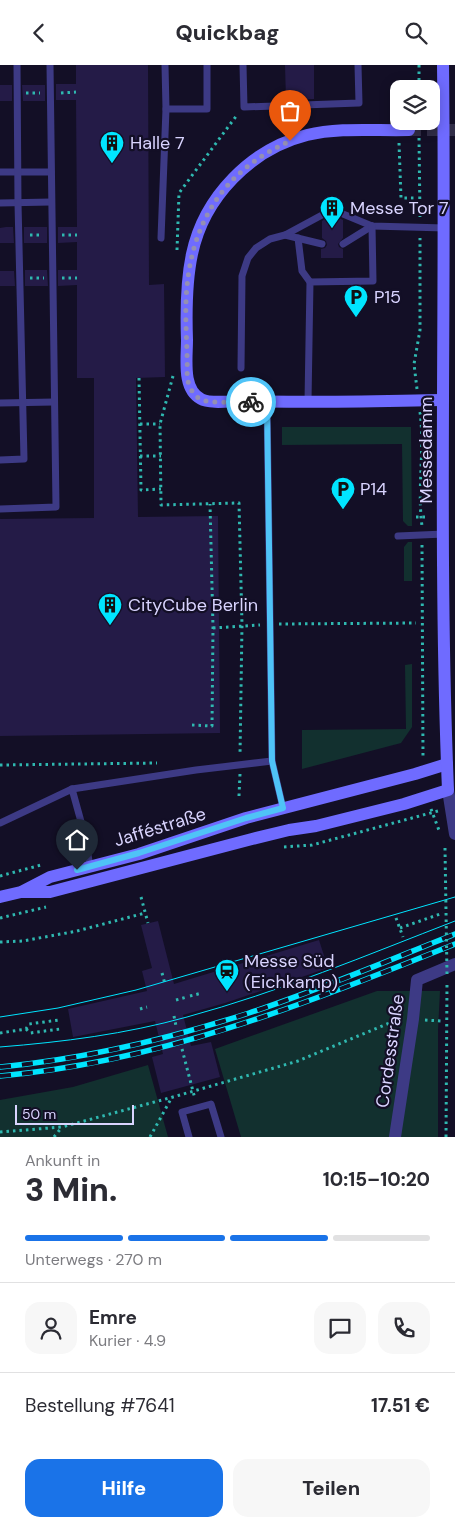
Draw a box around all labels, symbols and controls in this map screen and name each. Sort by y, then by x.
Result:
text: Quickbag [176,18,280,47]
icon: back [25,19,53,47]
icon: search [402,19,430,47]
map controls [390,80,440,130]
button: layers [390,80,440,130]
pin [269,90,311,141]
icon: bag [276,97,304,125]
building icon: Halle 7 [99,130,125,164]
place label: Halle 7 [130,131,185,155]
building icon: Messe Tor 7 [319,195,345,229]
place label: Messe Tor 7 [350,196,449,220]
parking icon: P15 [343,284,369,318]
place label: P15 [374,285,401,309]
courier [226,377,276,427]
icon: bike [237,388,265,416]
street label: Messedamm [414,397,438,503]
parking icon: P14 [330,476,356,510]
place label: P14 [360,477,387,501]
building icon: CityCube Berlin [97,592,123,626]
place label: CityCube Berlin [128,593,258,617]
street label: Jafféstraße [111,802,209,852]
pin [56,819,98,870]
icon: home [63,826,91,854]
place label: Messe Süd (Eichkamp) [244,949,338,994]
station icon: Messe Süd (Eichkamp) [214,958,240,992]
street label: Cordesstraße [370,993,410,1109]
scale bar [15,1102,134,1125]
text: 50 m [22,1105,56,1123]
text: Ankunft in [25,1150,100,1171]
text: 10:15–10:20 [323,1167,430,1192]
text: 3 Min. [25,1169,117,1211]
text: Unterwegs · 270 m [25,1249,162,1270]
button: person [25,1302,77,1354]
button: chat [314,1302,366,1354]
button: phone [378,1302,430,1354]
text: Emre [89,1305,137,1330]
text: Kurier · 4.9 [89,1330,166,1351]
text: Bestellung #7641 [25,1393,175,1418]
text: 17.51 € [371,1393,430,1418]
button: Hilfe [25,1459,223,1517]
button: Teilen [233,1459,430,1517]

